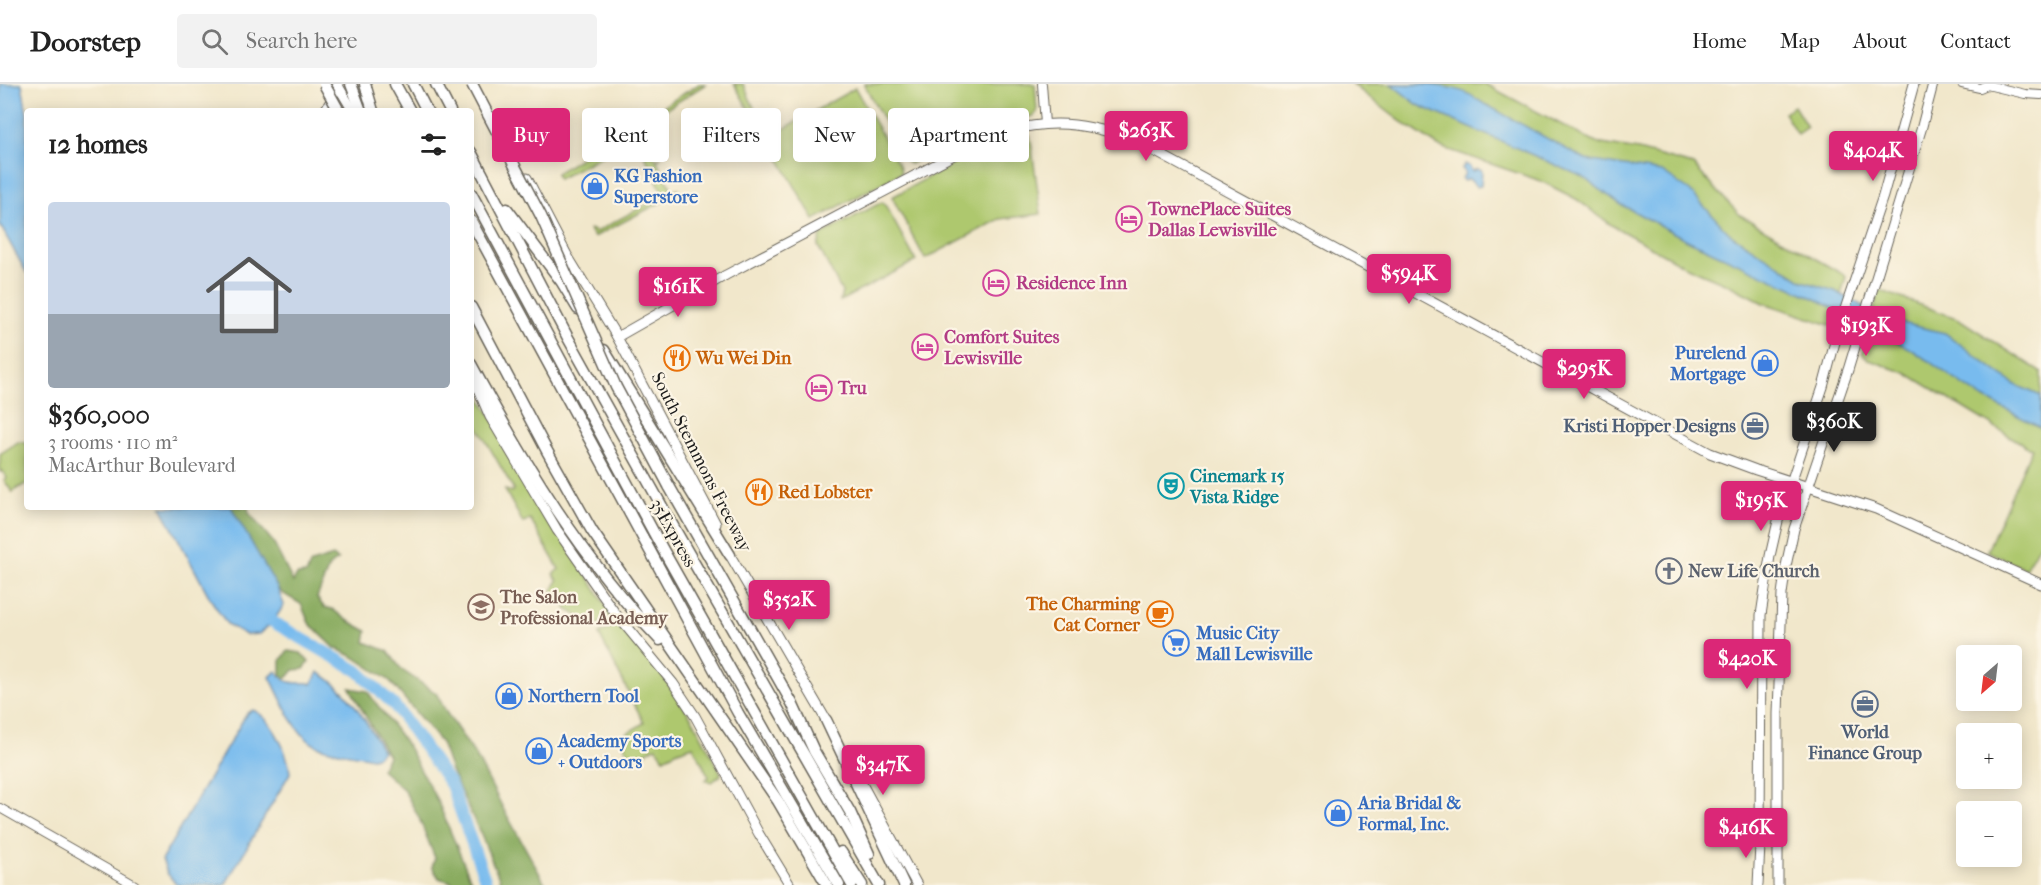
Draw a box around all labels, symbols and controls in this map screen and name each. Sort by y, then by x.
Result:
search box [177,14,597,68]
text: Doorstep [30,25,141,58]
icon: search [198,25,231,58]
text: Search here [246,28,357,54]
text: Home [1692,29,1747,53]
text: Map [1780,29,1820,53]
text: About [1853,29,1907,53]
text: Contact [1940,29,2011,53]
chip: Buy [492,108,570,162]
chip: Rent [582,108,669,162]
chip: Filters [681,108,781,162]
chip: New [793,108,876,162]
chip: Apartment [888,108,1029,162]
pin: $263K [1104,111,1188,162]
text: $263K [1119,119,1173,142]
icon: filters [417,128,450,161]
text: 12 homes [48,129,148,160]
pin: $404K [1831,131,1915,182]
text: $404K [1843,139,1903,162]
place label: KG Fashion Superstore [614,166,703,208]
shop icon: KG Fashion Superstore [580,171,610,201]
place label: TownePlace Suites Dallas Lewisville [1147,199,1292,241]
hotel icon: TownePlace Suites Dallas Lewisville [1114,204,1144,234]
icon: home [195,241,303,349]
pin: $594K [1367,254,1451,305]
text: $594K [1381,262,1437,285]
pin: $161K [636,267,720,318]
hotel icon: Residence Inn [981,268,1011,298]
place label: Residence Inn [1016,273,1128,294]
text: $161K [653,275,703,298]
pin: $193K [1824,306,1908,357]
text: $193K [1840,314,1892,337]
place label: Comfort Suites Lewisville [944,327,1060,369]
hotel icon: Comfort Suites Lewisville [910,332,940,362]
restaurant icon: Wu Wei Din [662,343,692,373]
place label: Purelend Mortgage [1669,343,1747,385]
place label: Wu Wei Din [695,348,792,369]
shop icon: Purelend Mortgage [1750,348,1780,378]
pin: $295K [1542,349,1626,400]
text: $295K [1557,357,1611,380]
street label: South Stemmons Freeway [646,369,756,557]
hotel icon: Tru [804,373,834,403]
place label: Tru [837,378,868,399]
text: $360,000 [48,400,150,431]
pin: $360K [1792,402,1876,453]
text: $360K [1806,410,1862,433]
office icon: Kristi Hopper Designs [1740,411,1770,441]
place label: Kristi Hopper Designs [1563,416,1736,437]
text: 3 rooms · 110 m² [48,431,177,454]
text: MacArthur Boulevard [48,454,236,477]
place label: Cinemark 15 Vista Ridge [1189,466,1285,508]
theatre icon: Cinemark 15 Vista Ridge [1156,471,1186,501]
restaurant icon: Red Lobster [744,477,774,507]
pin: $195K [1719,481,1803,532]
place label: Red Lobster [778,482,873,503]
text: $195K [1735,489,1787,512]
street label: 35Express [646,495,701,571]
church icon: New Life Church [1654,556,1684,586]
place label: New Life Church [1688,561,1821,582]
pin: $352K [747,580,831,631]
place label: The Salon Professional Academy [499,587,669,629]
text: $352K [763,588,815,611]
school or university icon: The Salon Professional Academy [466,592,496,622]
place label: The Charming Cat Corner [1025,594,1141,636]
cafe icon: The Charming Cat Corner [1145,599,1175,629]
place label: Music City Mall Lewisville [1195,623,1313,665]
supermarket icon: Music City Mall Lewisville [1161,628,1191,658]
pin: $420K [1705,639,1789,690]
north arrow [1956,645,2022,711]
map controls [1956,645,2022,867]
text: $420K [1718,647,1776,670]
shop icon: Northern Tool [494,681,524,711]
place label: Northern Tool [528,686,640,707]
office icon: World Finance Group [1850,689,1880,719]
place label: World Finance Group [1807,722,1922,764]
button: + [1956,723,2022,789]
place label: Academy Sports + Outdoors [557,731,682,773]
shop icon: Academy Sports + Outdoors [524,736,554,766]
pin: $347K [841,745,925,796]
text: $347K [856,753,910,776]
place label: Aria Bridal & Formal, Inc. [1357,793,1461,835]
shop icon: Aria Bridal & Formal, Inc. [1323,798,1353,828]
button: − [1956,801,2022,867]
pin: $416K [1704,808,1788,859]
text: $416K [1718,816,1774,839]

